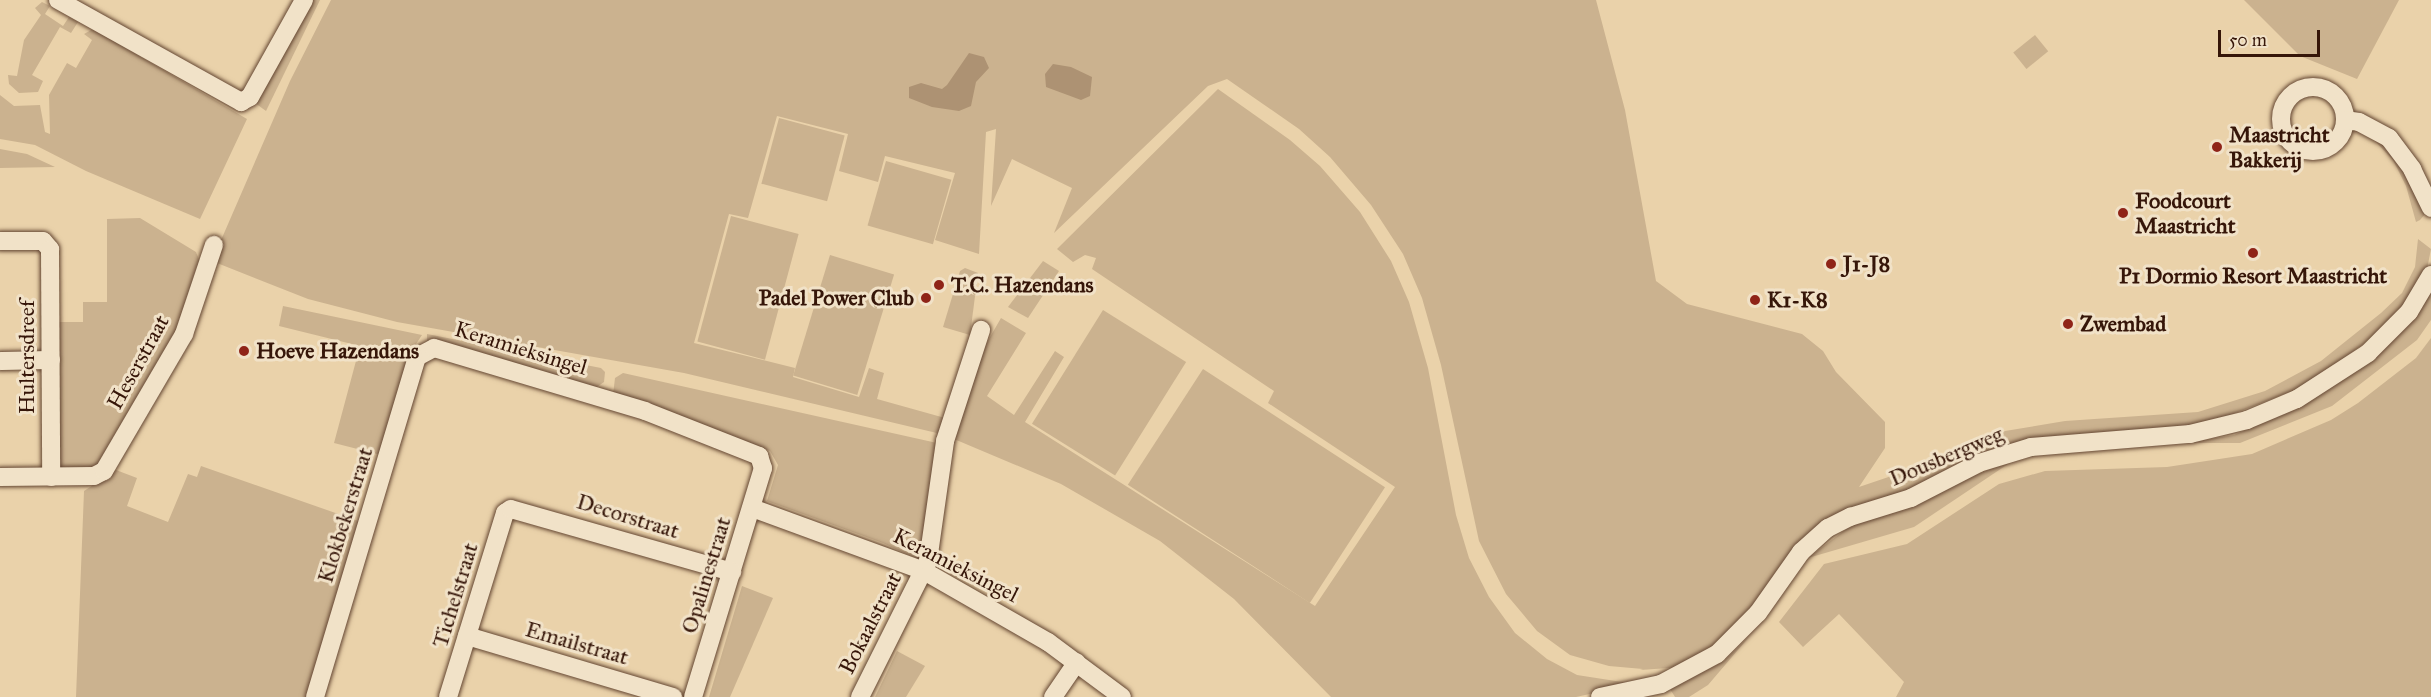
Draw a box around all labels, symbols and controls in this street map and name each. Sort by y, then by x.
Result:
scale bar [2221,18,2323,56]
text: 50 m [2229,29,2267,51]
place label: Maastricht Bakkerij [2229,121,2329,172]
marker: Maastricht Bakkerij [2210,140,2224,154]
place label: Foodcourt Maastricht [2135,187,2235,238]
marker: Foodcourt Maastricht [2116,206,2130,220]
marker: P1 Dormio Resort Maastricht [2246,246,2260,260]
place label: J1-J8 [1843,251,1890,277]
marker: J1-J8 [1824,257,1838,271]
place label: P1 Dormio Resort Maastricht [2119,263,2387,289]
place label: T.C. Hazendans [951,272,1094,298]
marker: T.C. Hazendans [932,278,946,292]
place label: Padel Power Club [759,285,914,311]
place label: K1-K8 [1767,287,1828,313]
marker: Padel Power Club [919,291,933,305]
marker: K1-K8 [1748,293,1762,307]
street label: Hultersdreef [14,300,40,414]
street label: Heserstraat [101,310,175,414]
place label: Zwembad [2080,311,2166,337]
street label: Keramieksingel [452,315,590,381]
marker: Zwembad [2061,317,2075,331]
place label: Hoeve Hazendans [256,338,419,364]
marker: Hoeve Hazendans [237,344,251,358]
street label: Dousbergweg [1885,420,2007,492]
street label: Klokbekerstraat [312,444,378,586]
street label: Decorstraat [574,488,682,544]
street label: Opalinestraat [676,513,736,637]
street label: Keramieksingel [889,522,1023,608]
street label: Tichelstraat [427,539,483,651]
street label: Bokaalstraat [833,568,907,678]
street label: Emailstraat [522,616,632,670]

